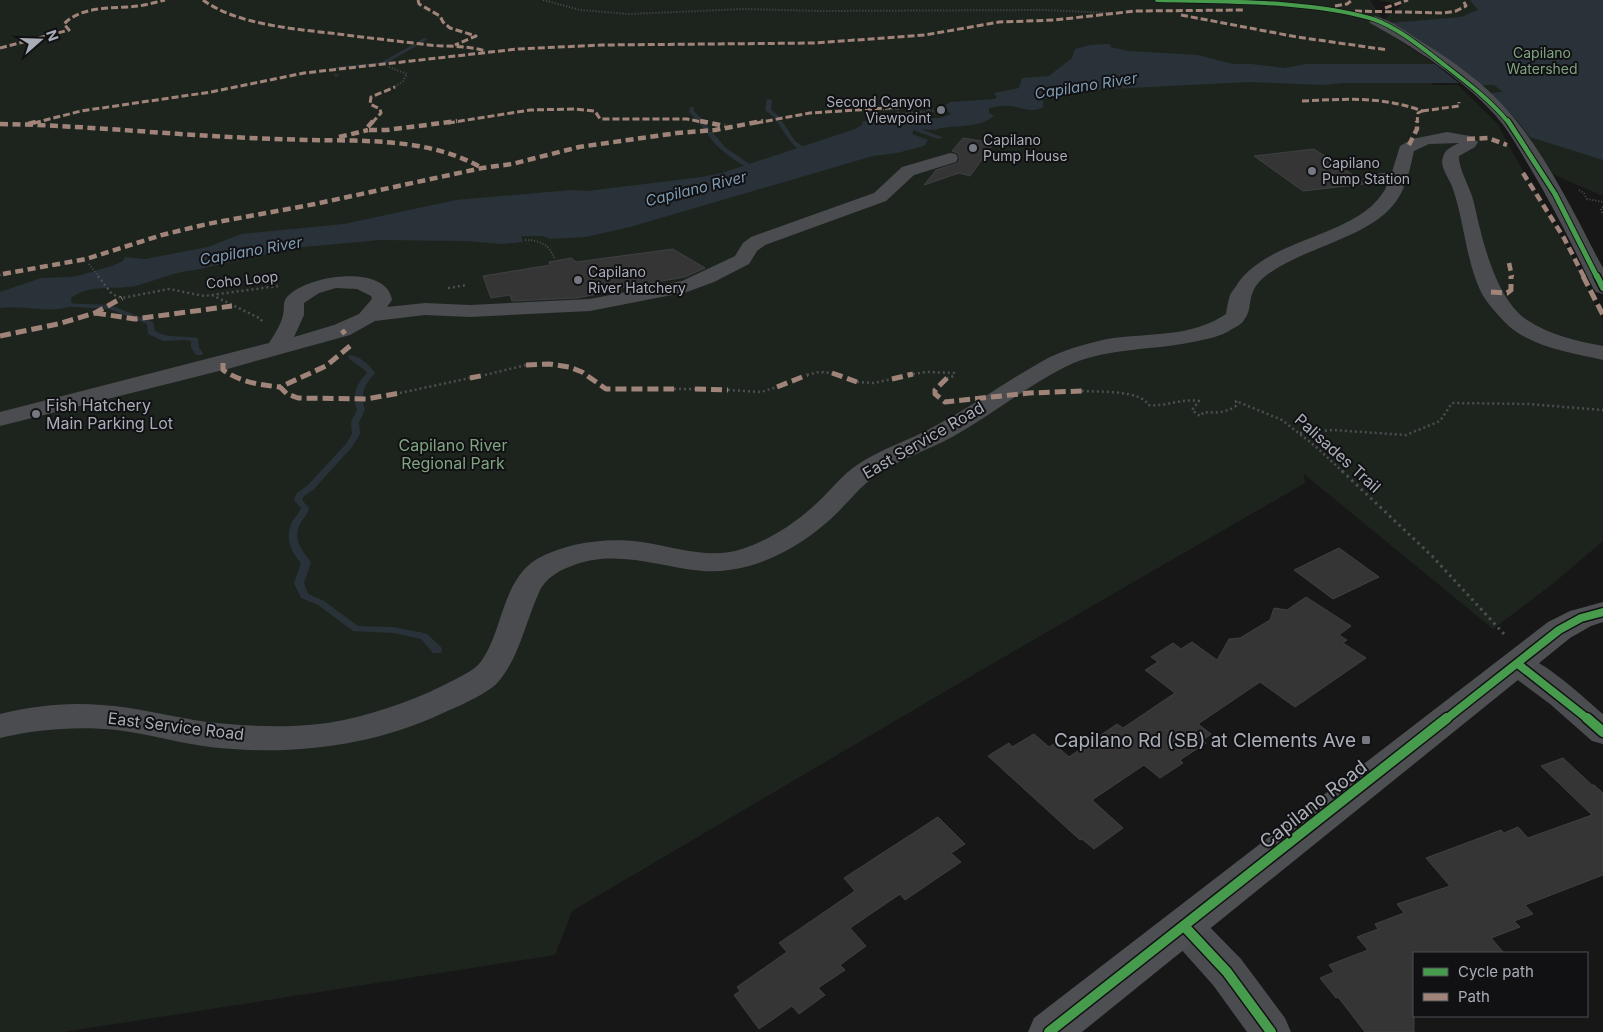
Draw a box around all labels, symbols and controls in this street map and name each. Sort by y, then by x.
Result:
north arrow [15,15,65,65]
text: N [43,27,62,43]
park label: Capilano Watershed [1506,44,1578,77]
water label: Capilano River [1033,68,1139,103]
place label: Second Canyon Viewpoint [826,93,931,126]
marker: Second Canyon Viewpoint [935,104,947,116]
place label: Capilano Pump House [983,131,1068,164]
marker: Capilano Pump House [967,142,979,154]
place label: Capilano Pump Station [1322,154,1410,187]
marker: Capilano Pump Station [1306,165,1318,177]
water label: Capilano River [643,167,749,210]
water label: Capilano River [198,232,304,269]
place label: Capilano River Hatchery [588,263,686,296]
street label: Coho Loop [205,267,279,292]
marker: Capilano River Hatchery [572,274,584,286]
place label: Fish Hatchery Main Parking Lot [46,395,173,433]
street label: East Service Road [859,397,987,483]
marker: Fish Hatchery Main Parking Lot [30,408,42,420]
street label: Palisades Trail [1291,409,1385,497]
park label: Capilano River Regional Park [399,435,507,473]
street label: East Service Road [107,708,245,744]
place label: Capilano Rd (SB) at Clements Ave [1054,729,1356,752]
marker: Capilano Rd (SB) at Clements Ave [1360,734,1372,746]
street label: Capilano Road [1255,755,1372,853]
legend [1413,952,1588,1017]
text: Cycle path [1458,962,1534,981]
text: Path [1458,987,1490,1006]

